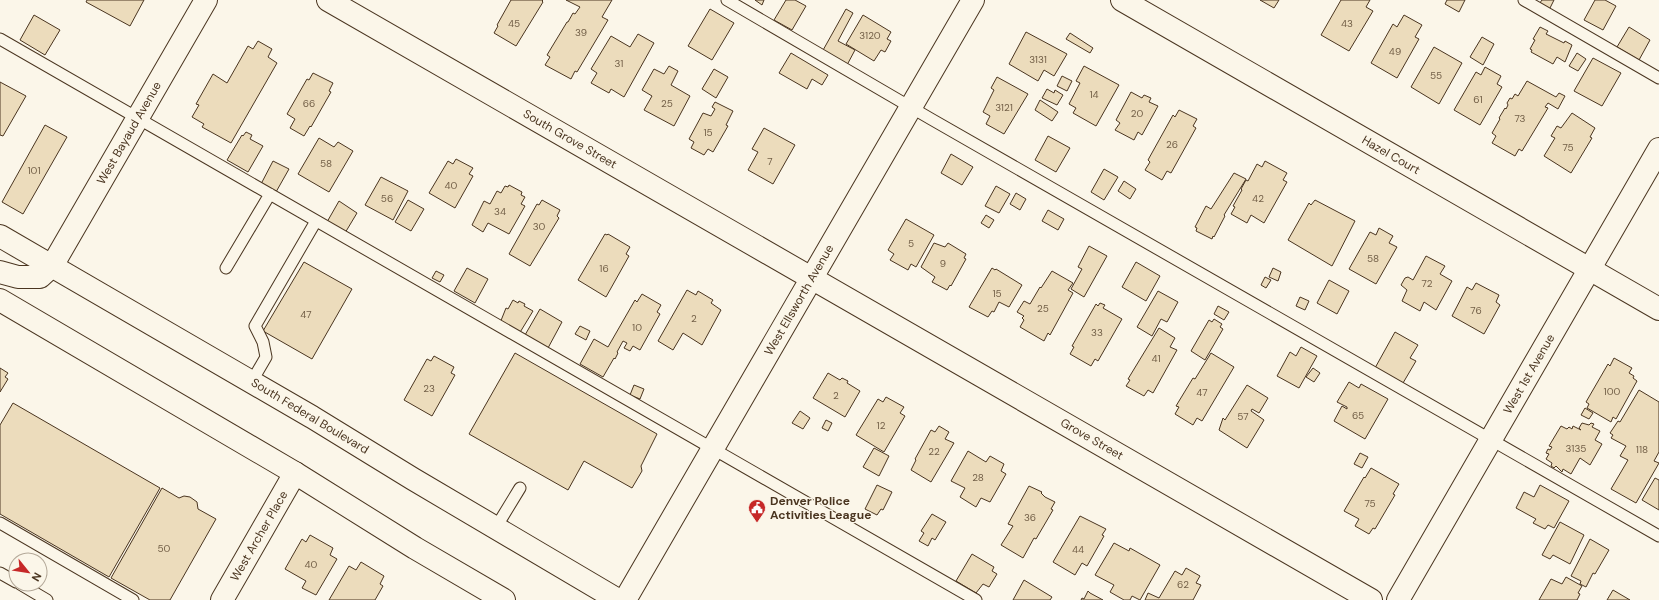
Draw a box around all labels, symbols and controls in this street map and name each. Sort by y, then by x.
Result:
house number: 45 [508,17,520,30]
house number: 43 [1341,17,1353,30]
house number: 39 [575,26,587,39]
house number: 3120 [859,29,881,42]
house number: 49 [1389,45,1401,58]
house number: 3131 [1029,53,1047,66]
house number: 31 [615,57,623,70]
house number: 55 [1430,69,1442,82]
street label: West Bayaud Avenue [93,79,165,187]
house number: 14 [1089,88,1099,101]
house number: 61 [1473,93,1483,106]
house number: 66 [303,97,315,110]
house number: 25 [661,97,673,110]
house number: 3121 [995,101,1013,114]
street label: South Grove Street [520,106,620,173]
house number: 20 [1131,107,1143,120]
house number: 73 [1515,112,1526,125]
house number: 15 [703,126,713,139]
street label: Hazel Court [1359,132,1423,178]
house number: 26 [1166,138,1178,151]
house number: 75 [1562,141,1574,154]
house number: 7 [767,155,773,168]
house number: 58 [320,157,332,170]
house number: 101 [27,164,41,177]
house number: 40 [445,179,458,192]
house number: 56 [381,192,393,205]
house number: 42 [1252,192,1264,205]
house number: 34 [494,205,506,218]
house number: 30 [533,220,546,233]
house number: 5 [908,237,914,250]
street label: West Ellsworth Avenue [761,242,837,358]
house number: 58 [1367,252,1379,265]
house number: 9 [940,257,946,270]
house number: 16 [599,262,609,275]
house number: 72 [1422,277,1433,290]
house number: 15 [992,287,1002,300]
house number: 25 [1037,302,1049,315]
house number: 76 [1470,304,1482,317]
house number: 47 [300,308,312,321]
house number: 2 [691,312,697,325]
house number: 10 [632,321,642,334]
house number: 33 [1091,326,1103,339]
street label: West 1st Avenue [1500,331,1558,417]
house number: 41 [1151,352,1161,365]
street label: South Federal Boulevard [248,374,372,458]
house number: 23 [423,382,435,395]
house number: 100 [1604,385,1621,398]
house number: 47 [1196,386,1208,399]
house number: 2 [833,389,839,402]
house number: 65 [1352,409,1364,422]
house number: 57 [1237,410,1249,423]
street label: Grove Street [1058,415,1127,464]
house number: 12 [877,419,886,432]
house number: 3135 [1566,442,1586,455]
house number: 118 [1636,443,1648,456]
house number: 22 [928,445,940,458]
house number: 28 [972,471,984,484]
street label: West Archer Place [227,488,291,584]
place label: Denver Police Activities League [770,493,871,523]
house number: 75 [1364,497,1376,510]
public building icon: Denver Police Activities League [747,498,767,523]
house number: 36 [1024,511,1036,524]
house number: 50 [158,542,171,555]
house number: 44 [1072,543,1084,556]
north arrow [8,552,48,592]
house number: 40 [305,558,318,571]
text: N [29,570,45,584]
house number: 62 [1177,578,1189,591]

